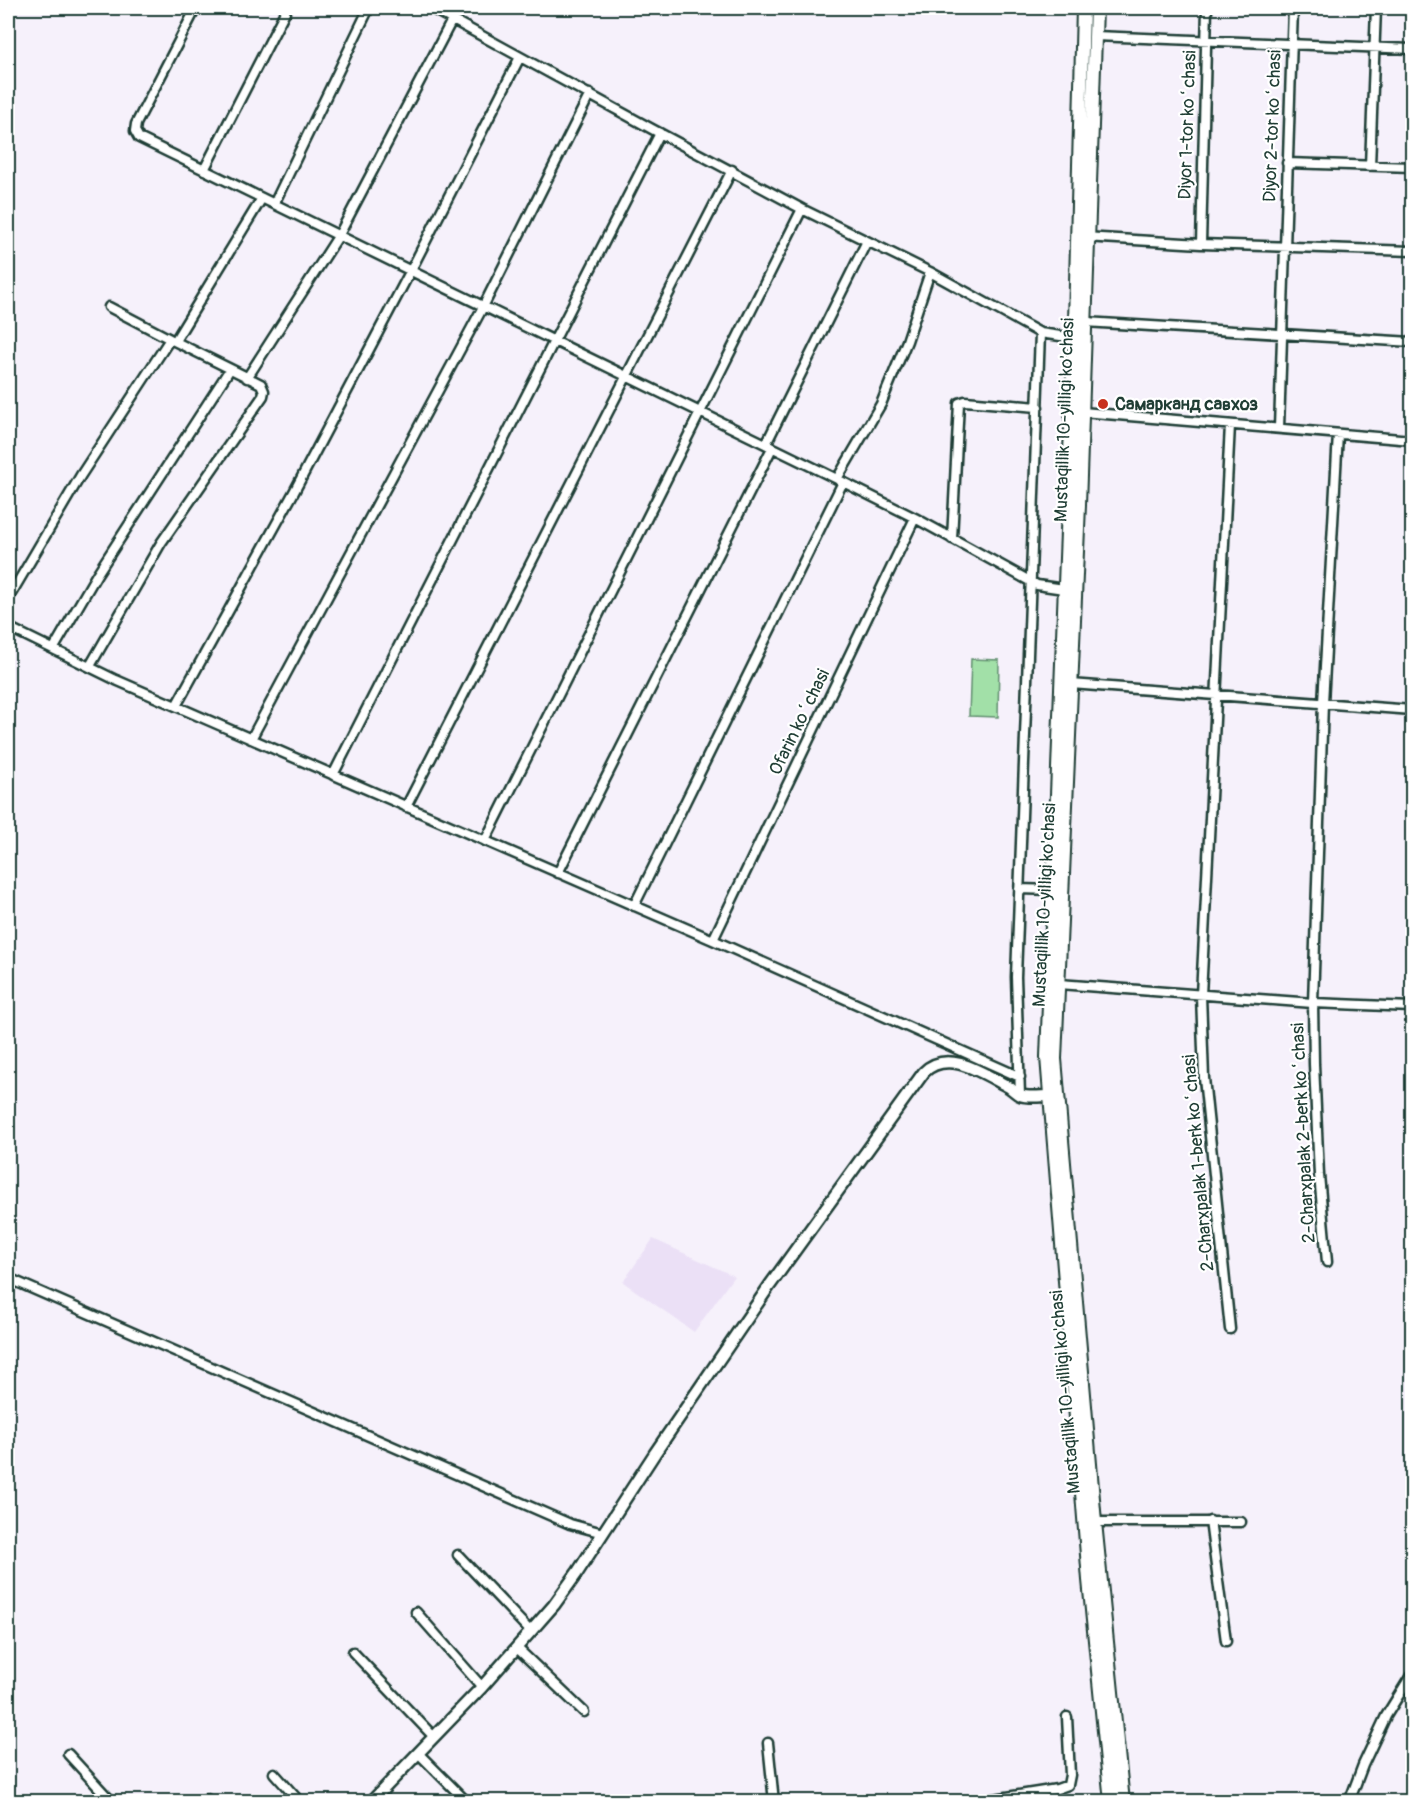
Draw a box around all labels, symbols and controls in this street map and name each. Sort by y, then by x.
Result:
street label: Diyor 2-tor koʻchasi [1258,49,1287,203]
street label: Diyor 1-tor koʻchasi [1173,50,1202,200]
street label: Mustaqillik 10-yilligi ko'chasi [1049,318,1080,522]
place label: Самарканд савхоз [1115,393,1259,416]
marker: Самарканд савхоз [1096,397,1110,411]
street label: Ofarin koʻchasi [764,665,835,779]
street label: Mustaqillik 10-yilligi ko'chasi [1028,802,1061,1008]
street label: 2-Charxpalak 2-berk koʻchasi [1286,1022,1321,1244]
street label: 2-Charxpalak 1-berk koʻchasi [1178,1054,1219,1272]
street label: Mustaqillik 10-yilligi ko'chasi [1045,1289,1086,1495]

